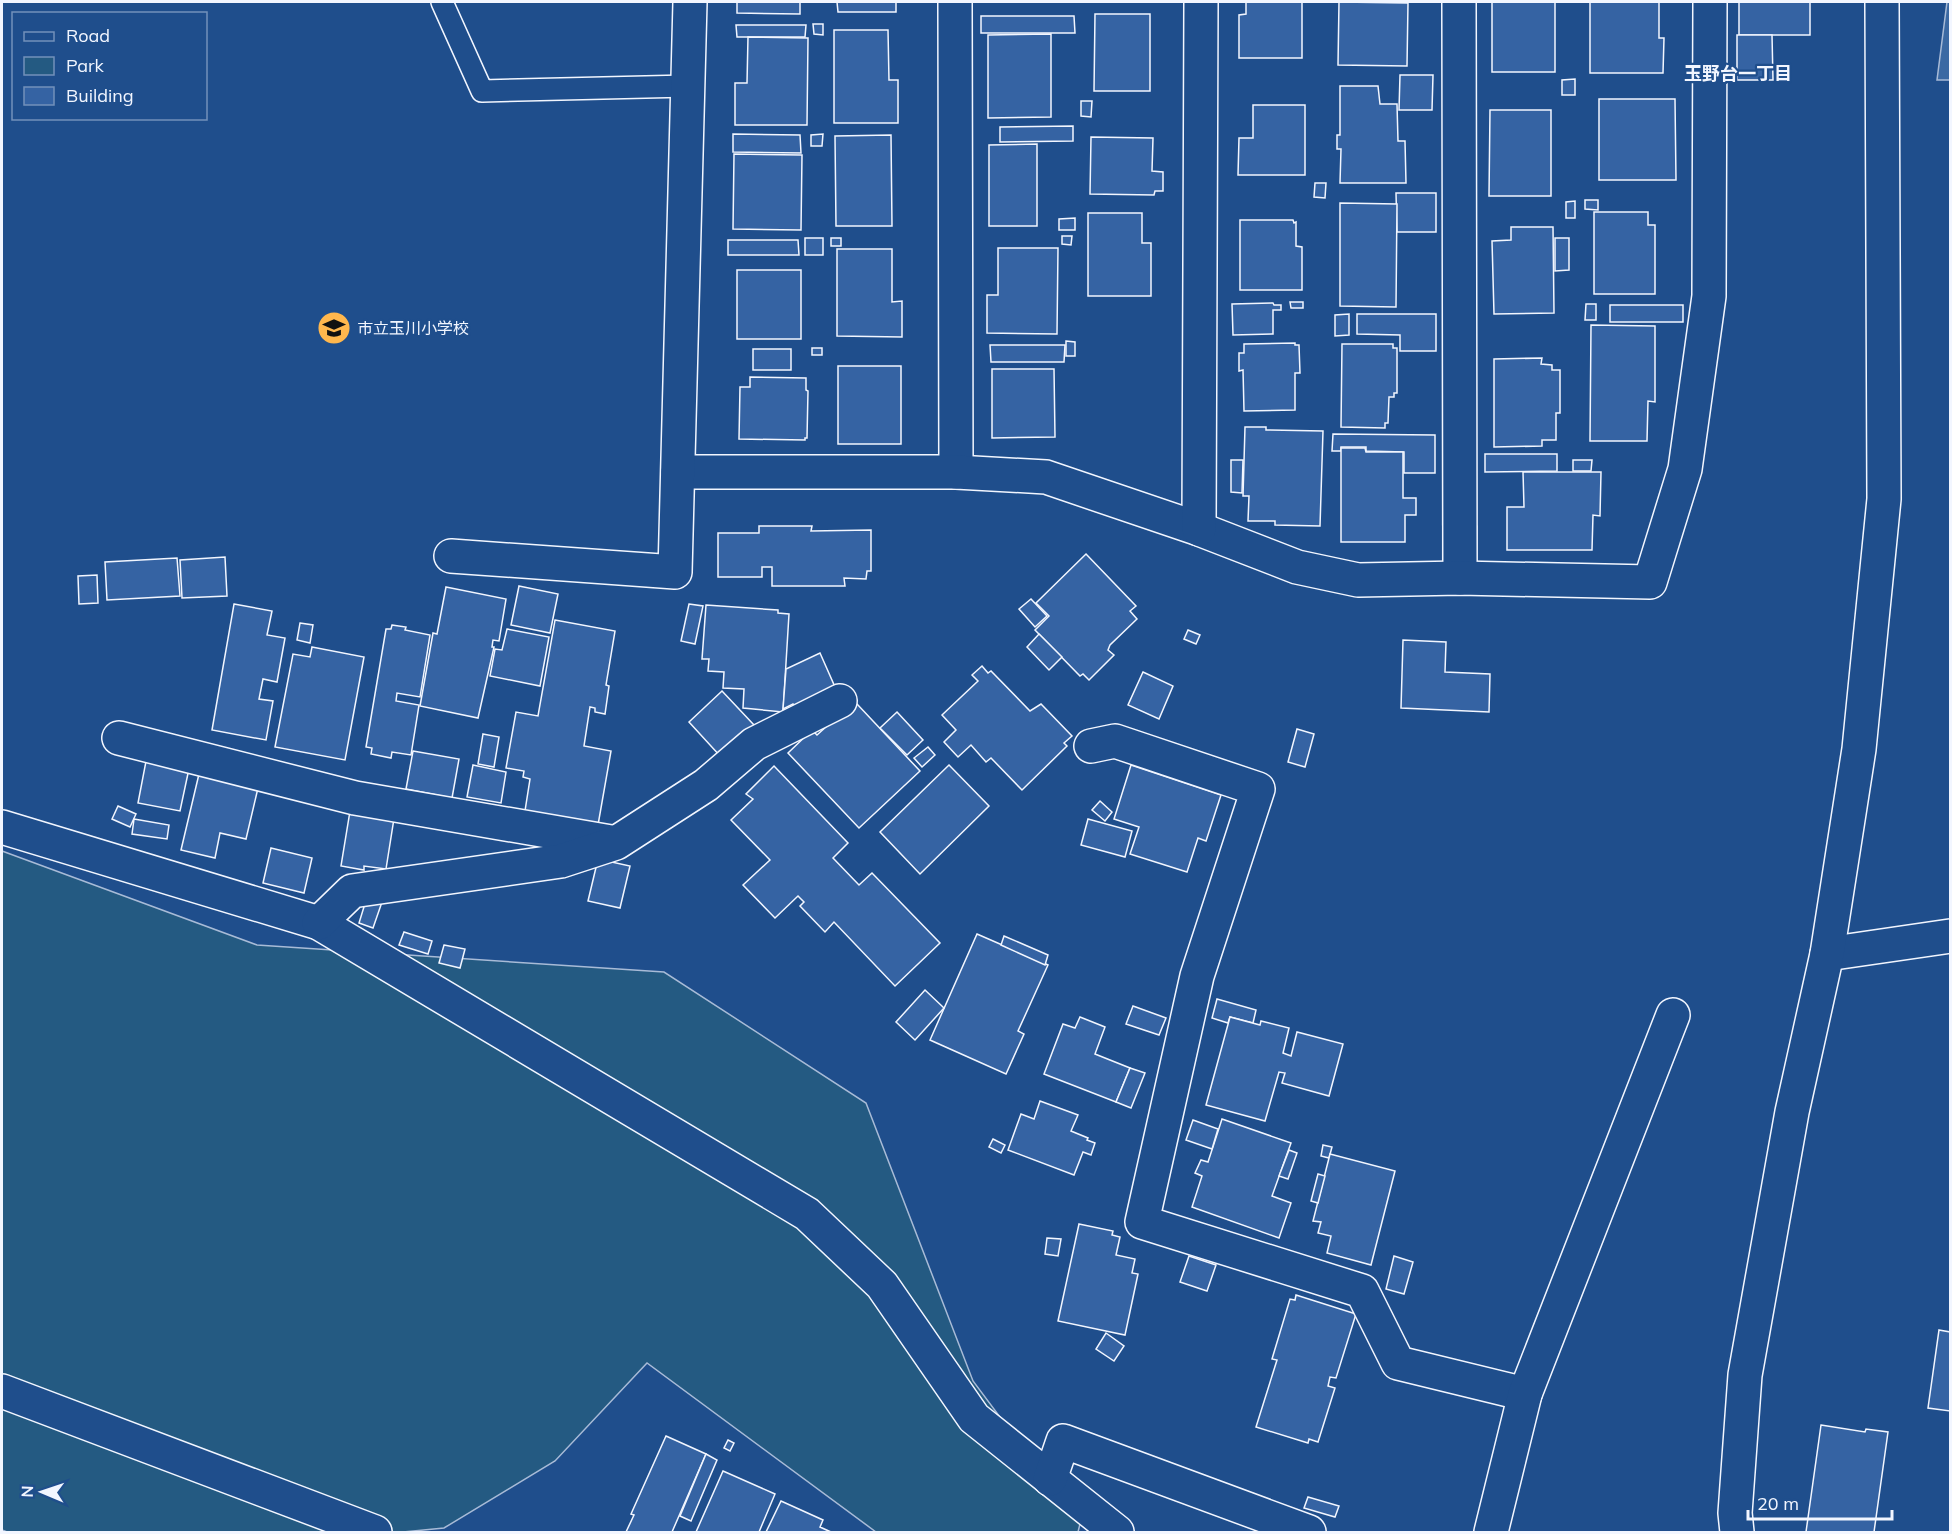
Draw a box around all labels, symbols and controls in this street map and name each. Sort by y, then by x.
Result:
legend [12,12,207,120]
text: Road [66,24,110,47]
text: Park [66,54,105,77]
district label: 玉野台一丁目 [1684,62,1792,85]
text: Building [66,84,134,107]
school or university icon: 市立玉川小学校 [316,310,352,346]
place label: 市立玉川小学校 [357,318,469,338]
north arrow [12,1462,72,1522]
scale bar [1748,1483,1892,1521]
text: N [17,1485,37,1498]
text: 20 m [1757,1492,1799,1515]

